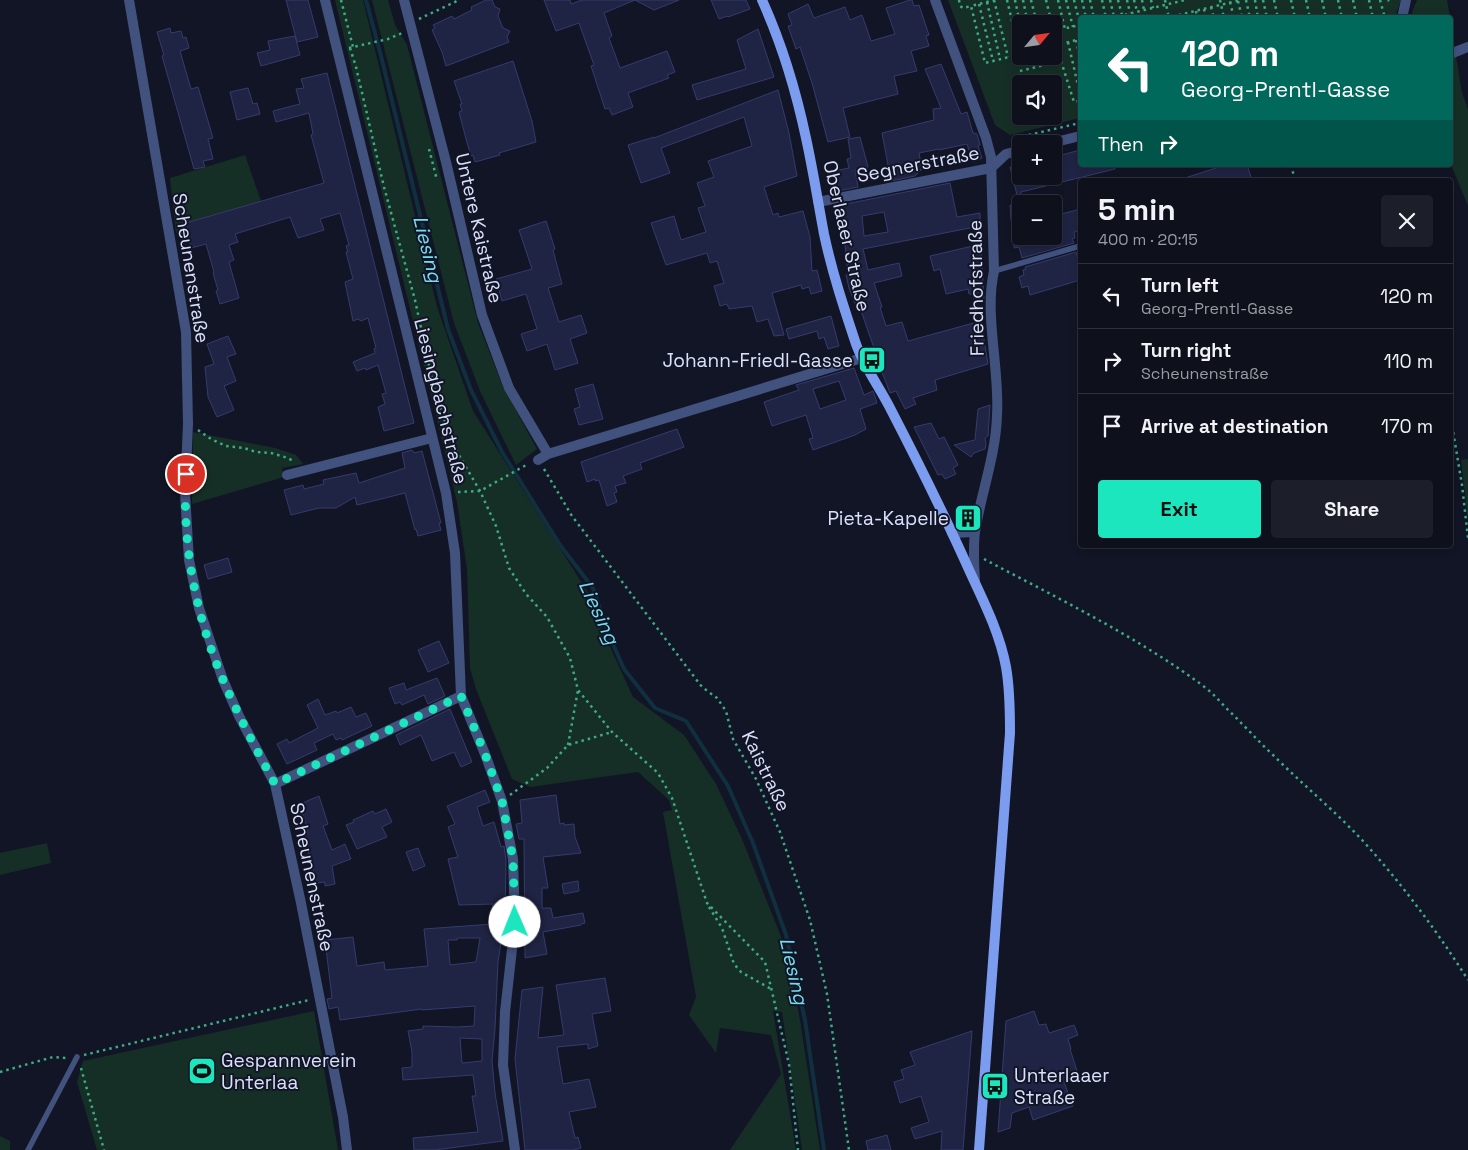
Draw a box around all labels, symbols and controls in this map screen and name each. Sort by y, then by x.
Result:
north arrow [1012,15,1062,65]
map controls [1012,15,1062,245]
text: 120 m [1181,32,1279,76]
icon: left [1098,35,1163,100]
button: sound [1012,75,1062,125]
text: Georg-Prentl-Gasse [1181,75,1390,103]
icon: right [1154,130,1182,158]
text: Then [1098,132,1144,157]
button: + [1012,135,1062,185]
street label: Segnerstraße [855,140,981,188]
street label: Untere Kaistraße [450,151,508,305]
street label: Oberlaaer Straße [817,158,877,314]
text: 5 min [1098,190,1176,229]
street label: Scheunenstraße [167,191,215,345]
button: − [1012,195,1062,245]
button: close [1381,195,1433,247]
water label: Liesing [407,213,449,286]
street label: Friedhofstraße [962,220,990,356]
text: 400 m · 20:15 [1098,229,1198,250]
text: Turn left [1141,273,1219,298]
icon: left [1098,282,1126,310]
text: 120 m [1380,284,1433,309]
text: Georg-Prentl-Gasse [1141,298,1293,319]
street label: Liesingbachstraße [408,315,474,487]
text: Turn right [1141,338,1231,363]
bus stop icon: Johann-Friedl-Gasse [857,345,887,375]
icon: right [1098,347,1126,375]
place label: Johann-Friedl-Gasse [662,348,853,373]
text: 110 m [1384,349,1433,374]
text: Scheunenstraße [1141,363,1269,384]
icon: arrive [1098,412,1126,440]
text: Arrive at destination [1141,414,1329,439]
text: 170 m [1381,414,1433,439]
pin [165,453,207,495]
icon: arrive [172,460,200,488]
button: Exit [1098,480,1261,538]
button: Share [1271,480,1433,538]
building icon: Pieta-Kapelle [953,503,983,533]
place label: Pieta-Kapelle [827,506,949,531]
water label: Liesing [573,576,626,649]
street label: Kaistraße [736,727,796,815]
street label: Scheunenstraße [284,800,340,954]
position arrow [488,895,540,947]
water label: Liesing [774,935,815,1008]
place label: Gespannverein Unterlaa [221,1048,356,1095]
sports icon: Gespannverein Unterlaa [187,1056,217,1086]
place label: Unterlaaer Straße [1014,1063,1110,1110]
bus stop icon: Unterlaaer Straße [980,1071,1010,1101]

